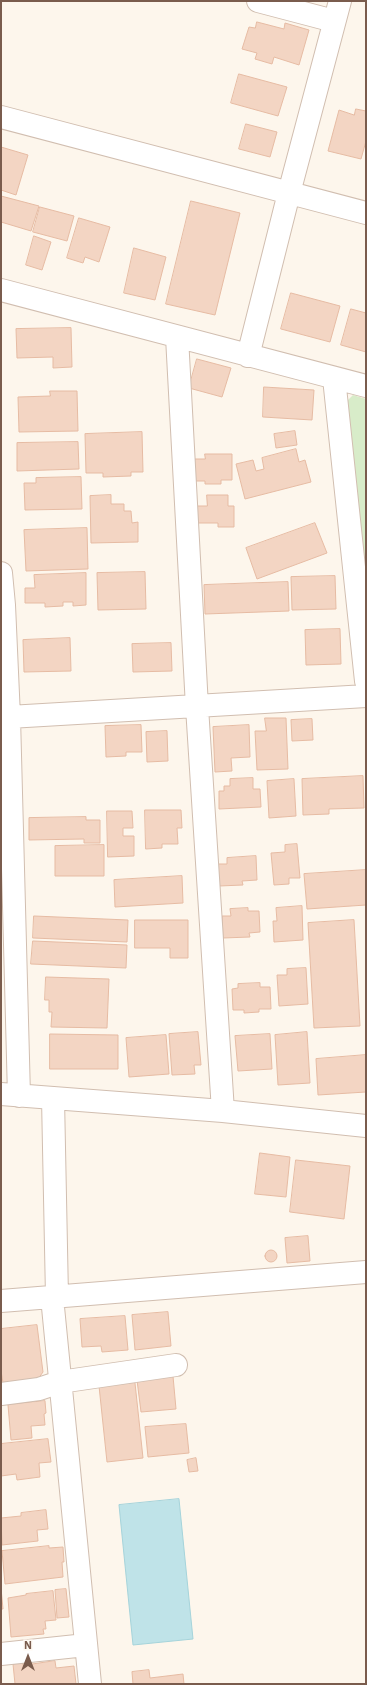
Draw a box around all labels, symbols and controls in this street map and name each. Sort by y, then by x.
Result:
north arrow [8,1637,48,1677]
text: N [24,1638,32,1652]

